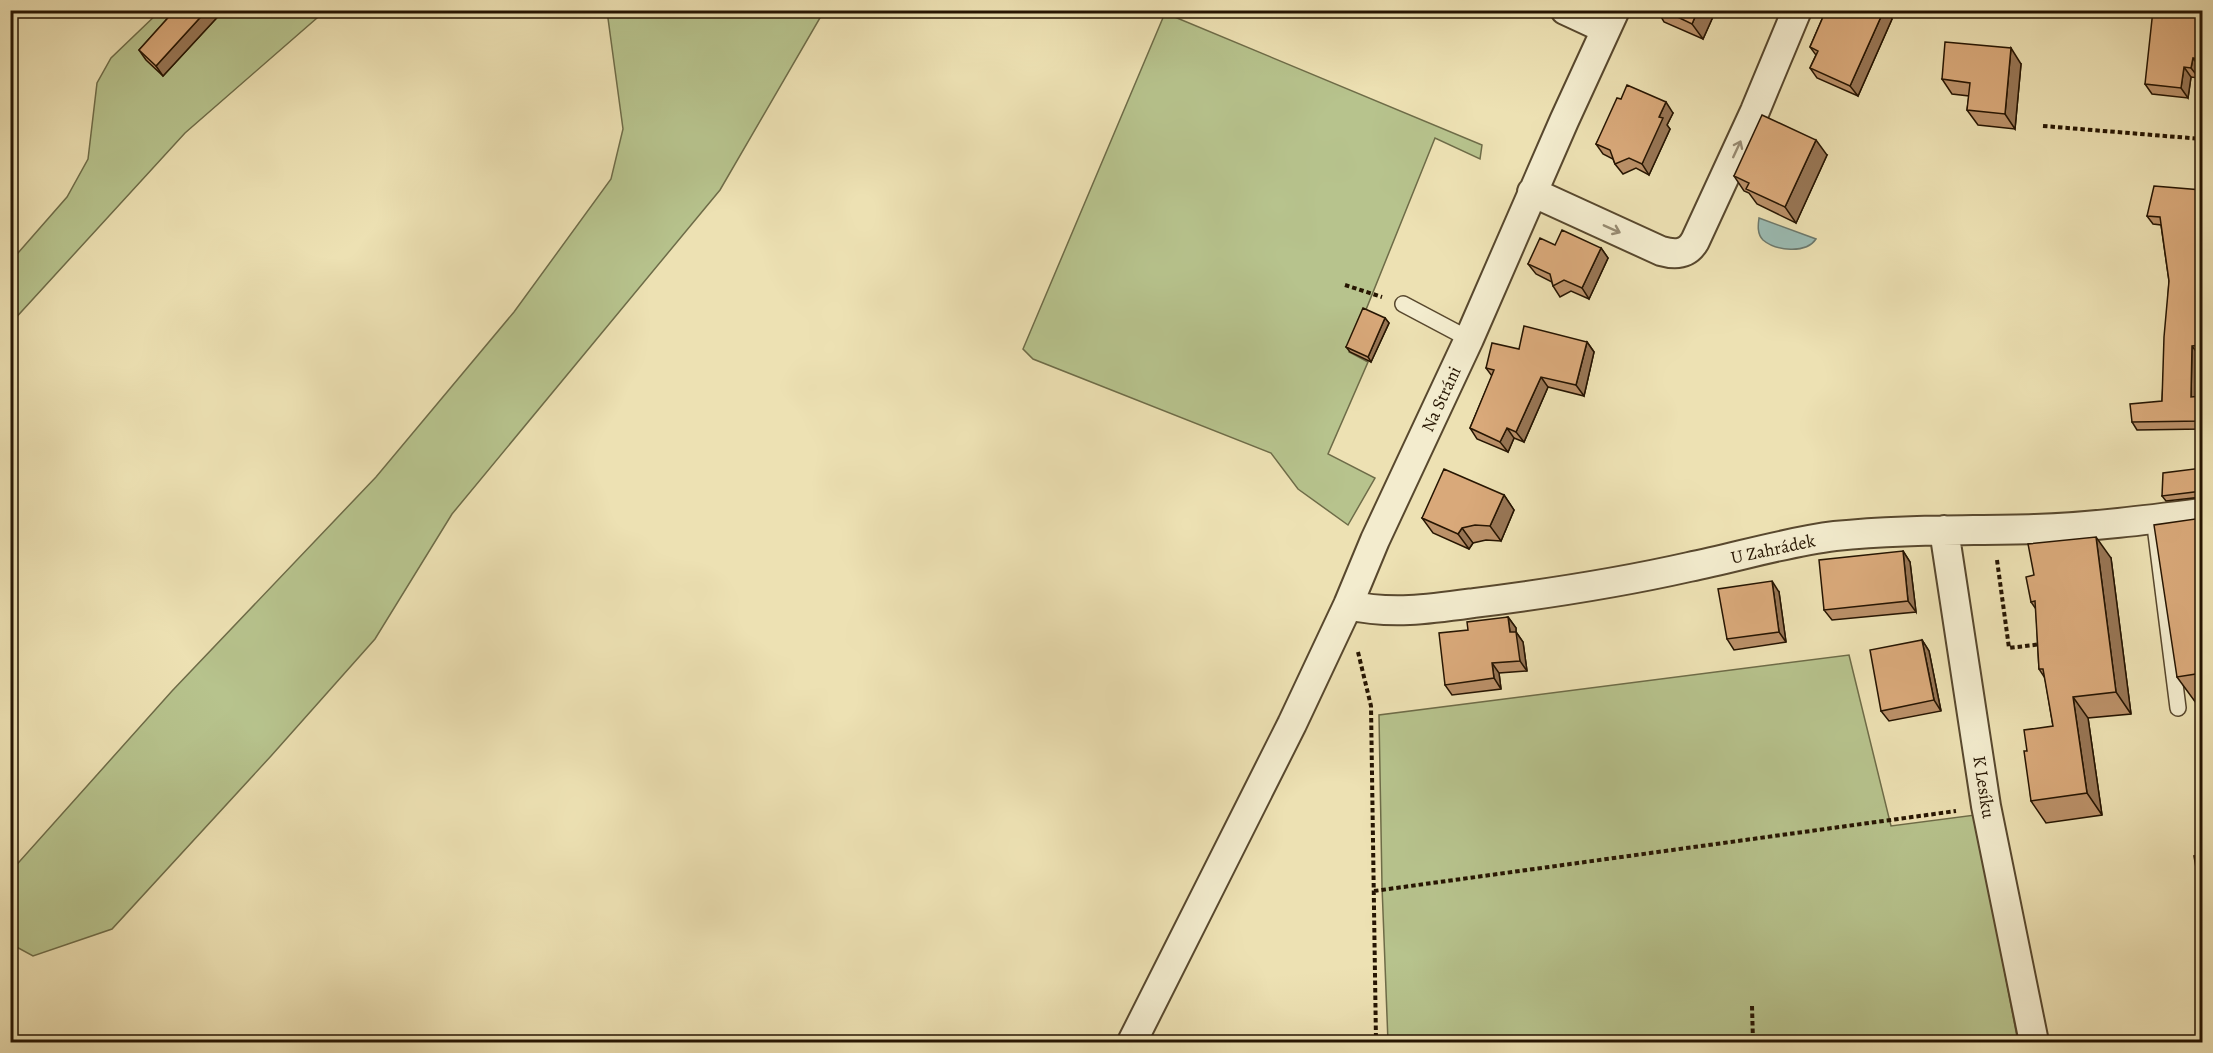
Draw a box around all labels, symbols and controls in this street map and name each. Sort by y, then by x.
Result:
one-way arrow [1732,140,1744,158]
one-way arrow [1603,224,1621,235]
street label: Na Stráni [1415,362,1467,436]
street label: U Zahrádek [1729,528,1818,570]
street label: K Lesíku [1967,754,2001,820]

